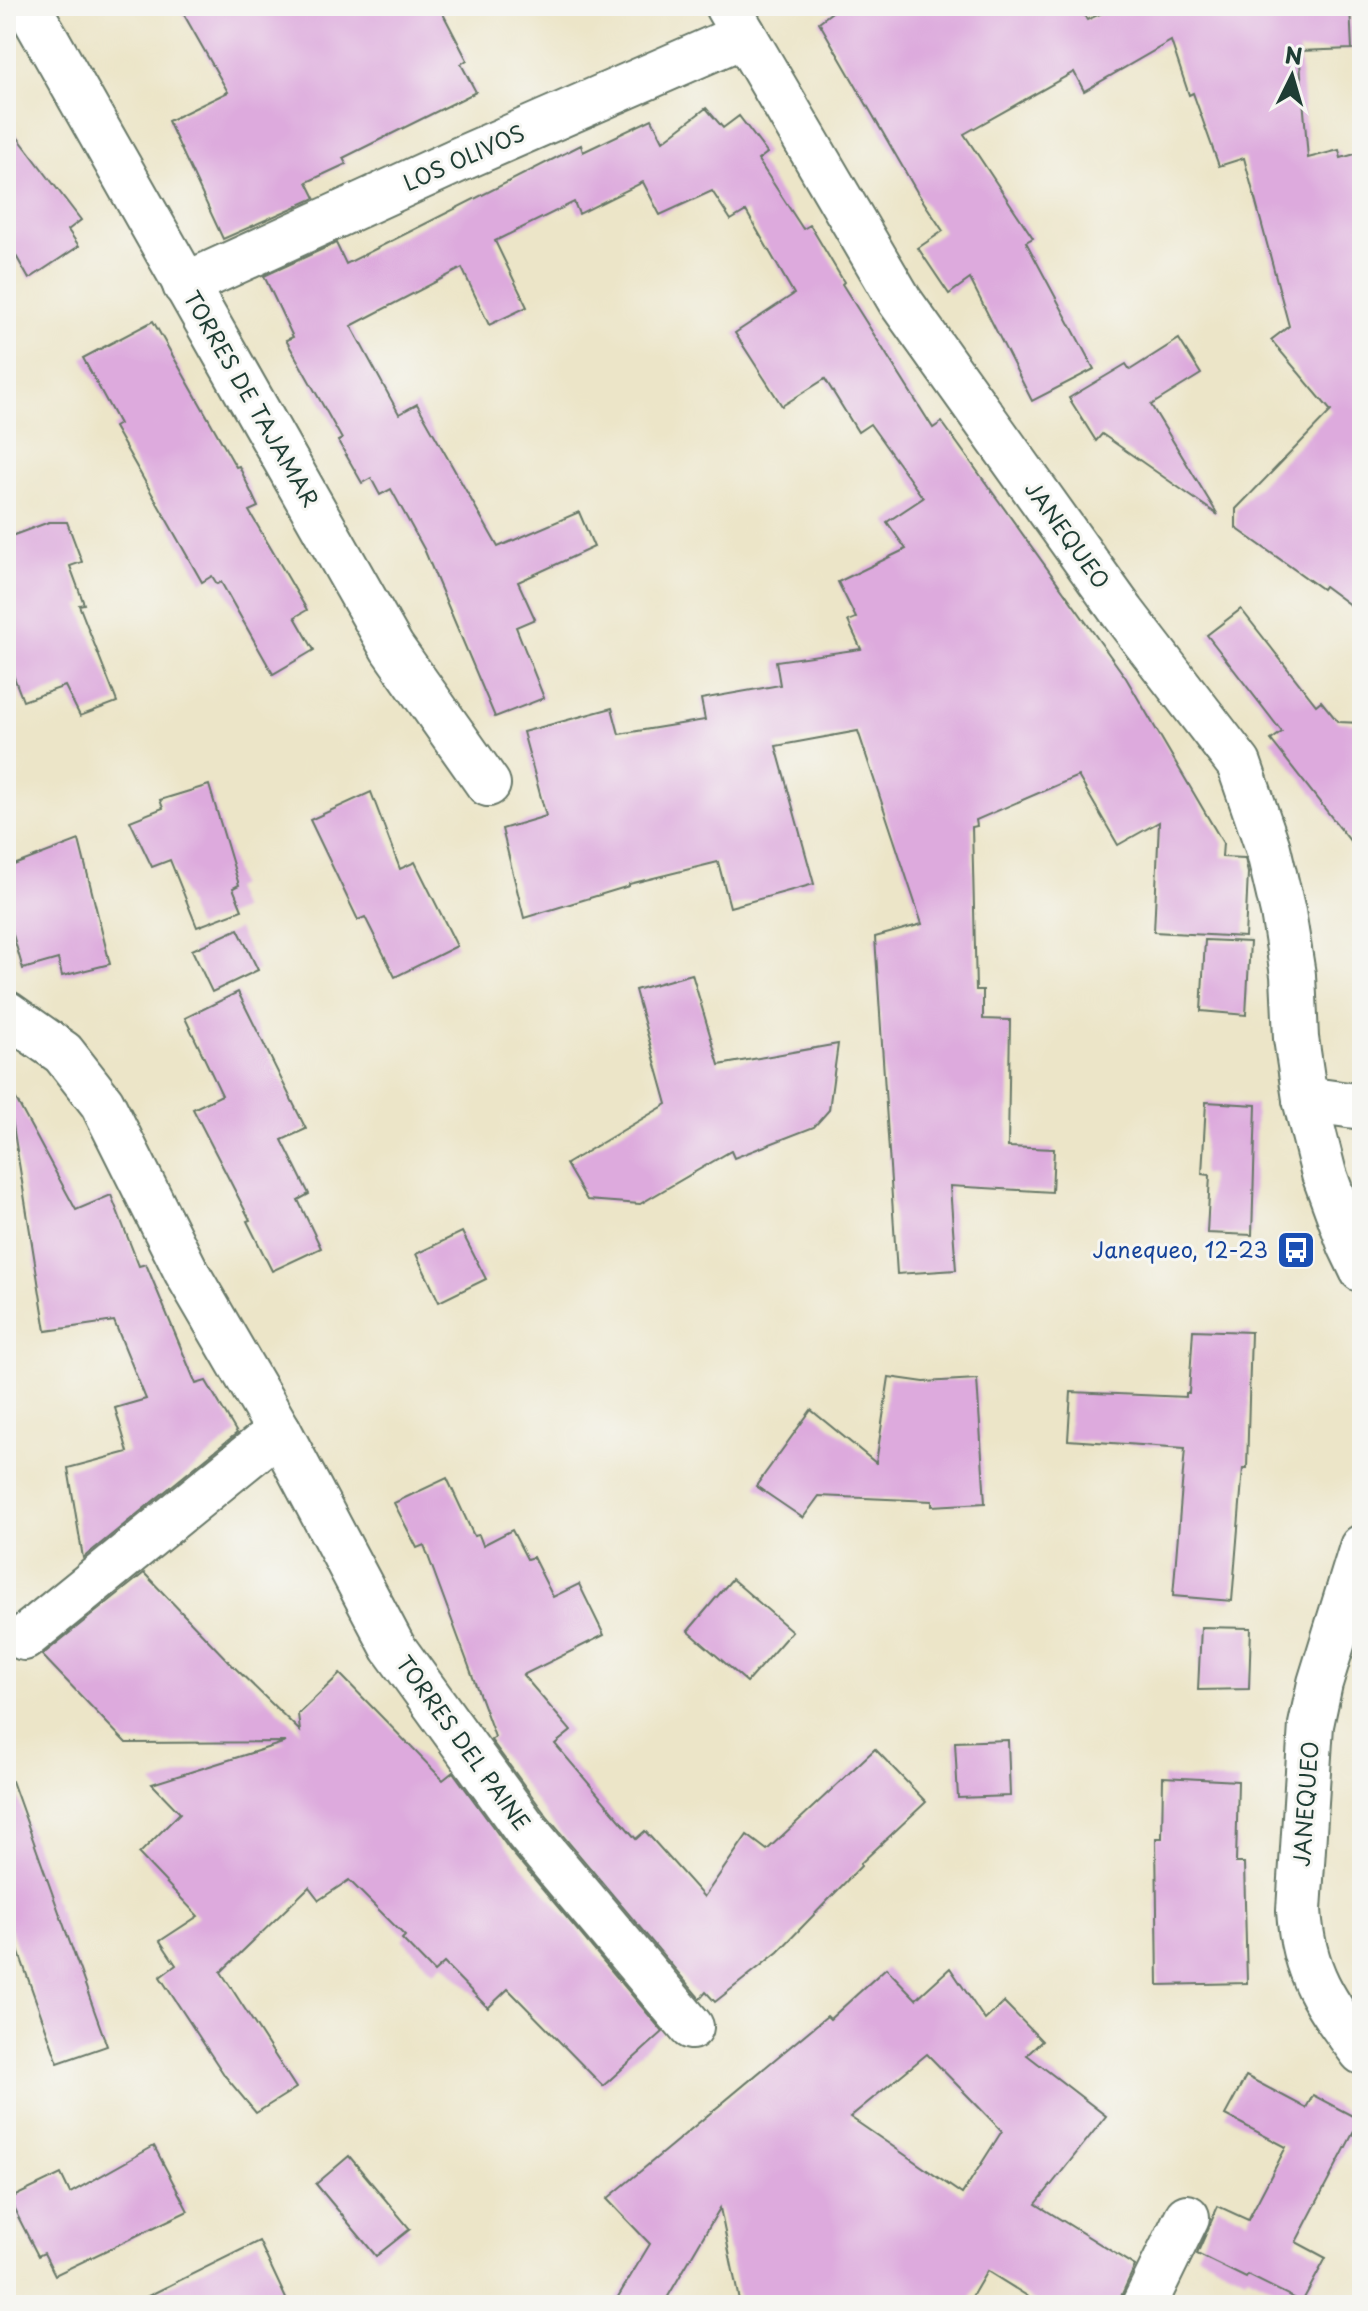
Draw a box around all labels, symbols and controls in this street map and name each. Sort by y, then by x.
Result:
north arrow [1252,36,1332,116]
text: N [1284,37,1304,72]
street label: LOS OLIVOS [397,115,529,198]
street label: TORRES DE TAJAMAR [177,284,328,513]
street label: JANEQUEO [1018,474,1119,595]
bus stop icon: Janequeo, 12-23 [1275,1229,1317,1271]
place label: Janequeo, 12-23 [1093,1232,1268,1265]
street label: TORRES DEL PAINE [389,1648,539,1837]
street label: JANEQUEO [1284,1740,1325,1868]

